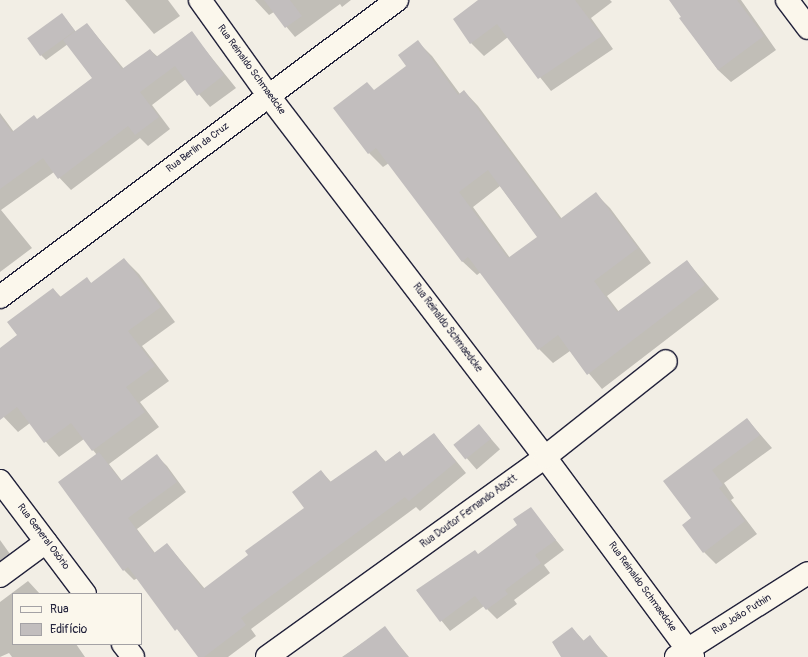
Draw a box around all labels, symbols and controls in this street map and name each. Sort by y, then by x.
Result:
street label: Rua Reinaldo Schmaedcke [214,23,288,117]
street label: Rua Berlin da Cruz [164,121,232,175]
street label: Rua Reinaldo Schmaedcke [410,281,484,375]
street label: Rua Doutor Fernando Abott [418,473,520,551]
street label: Rua General Osório [14,502,72,572]
street label: Rua Reinaldo Schmaedcke [605,540,679,634]
street label: Rua João Puthin [710,592,774,638]
legend [12,593,142,645]
text: Rua [50,602,69,617]
text: Edifício [50,622,87,637]

